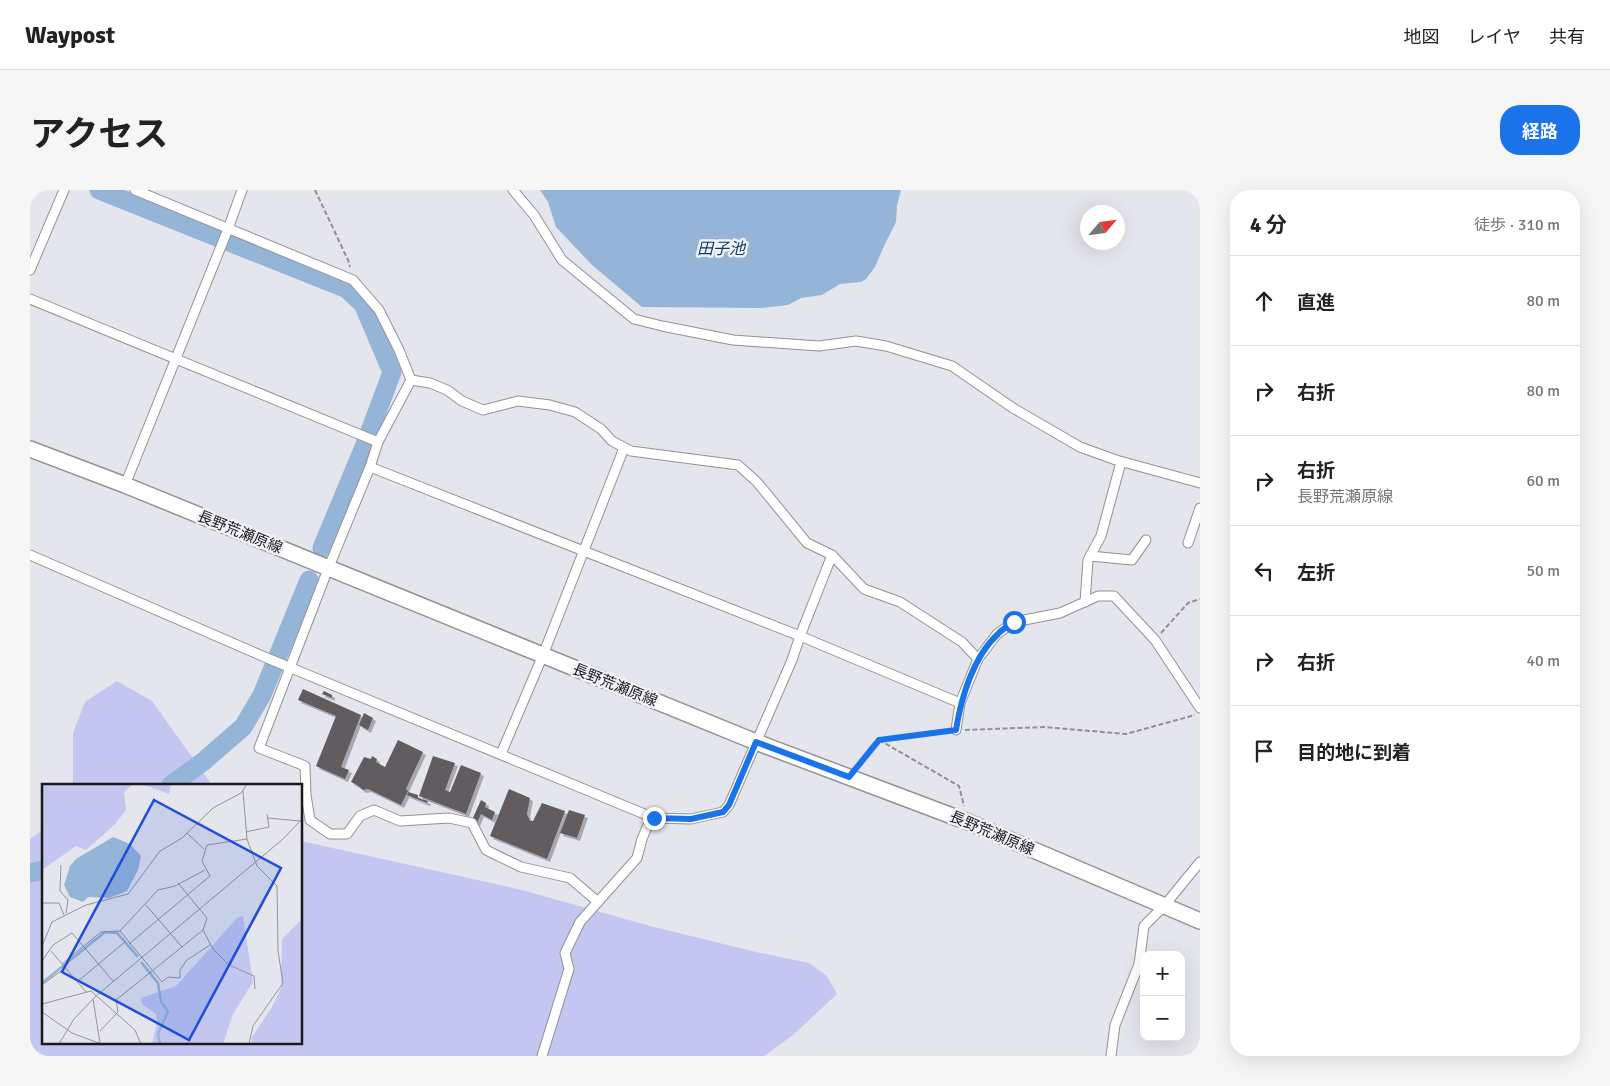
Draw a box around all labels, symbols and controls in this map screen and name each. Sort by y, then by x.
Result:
text: Waypost [25,20,115,50]
text: 地図 [1404,26,1440,48]
text: レイヤ [1468,26,1521,48]
text: 共有 [1549,26,1585,48]
button: 経路 [1500,105,1580,155]
text: アクセス [30,113,168,156]
north arrow [1080,205,1125,250]
text: 4 分 [1250,212,1287,238]
text: 徒歩 · 310 m [1474,215,1560,235]
water label: 田子池 [697,239,747,259]
icon: ahead [1250,287,1278,315]
text: 直進 [1297,291,1335,315]
text: 80 m [1526,291,1560,311]
icon: right [1250,377,1278,405]
text: 右折 [1297,381,1335,405]
text: 80 m [1526,381,1560,401]
text: 右折 [1297,459,1335,483]
icon: right [1250,467,1278,495]
text: 60 m [1526,471,1560,491]
text: 長野荒瀬原線 [1297,487,1393,507]
street label: 長野荒瀬原線 [195,507,285,557]
icon: left [1250,557,1278,585]
text: 左折 [1297,561,1335,585]
text: 50 m [1526,561,1560,581]
route start [1003,611,1026,634]
icon: right [1250,647,1278,675]
text: 右折 [1297,651,1335,675]
text: 40 m [1526,651,1560,671]
street label: 長野荒瀬原線 [570,660,660,710]
icon: arrive [1250,737,1278,765]
text: 目的地に到着 [1297,741,1411,765]
inset map [42,784,302,1044]
route end [643,807,666,830]
street label: 長野荒瀬原線 [947,807,1037,859]
map controls [1140,951,1185,1041]
button: + [1140,951,1185,996]
button: − [1140,996,1185,1041]

